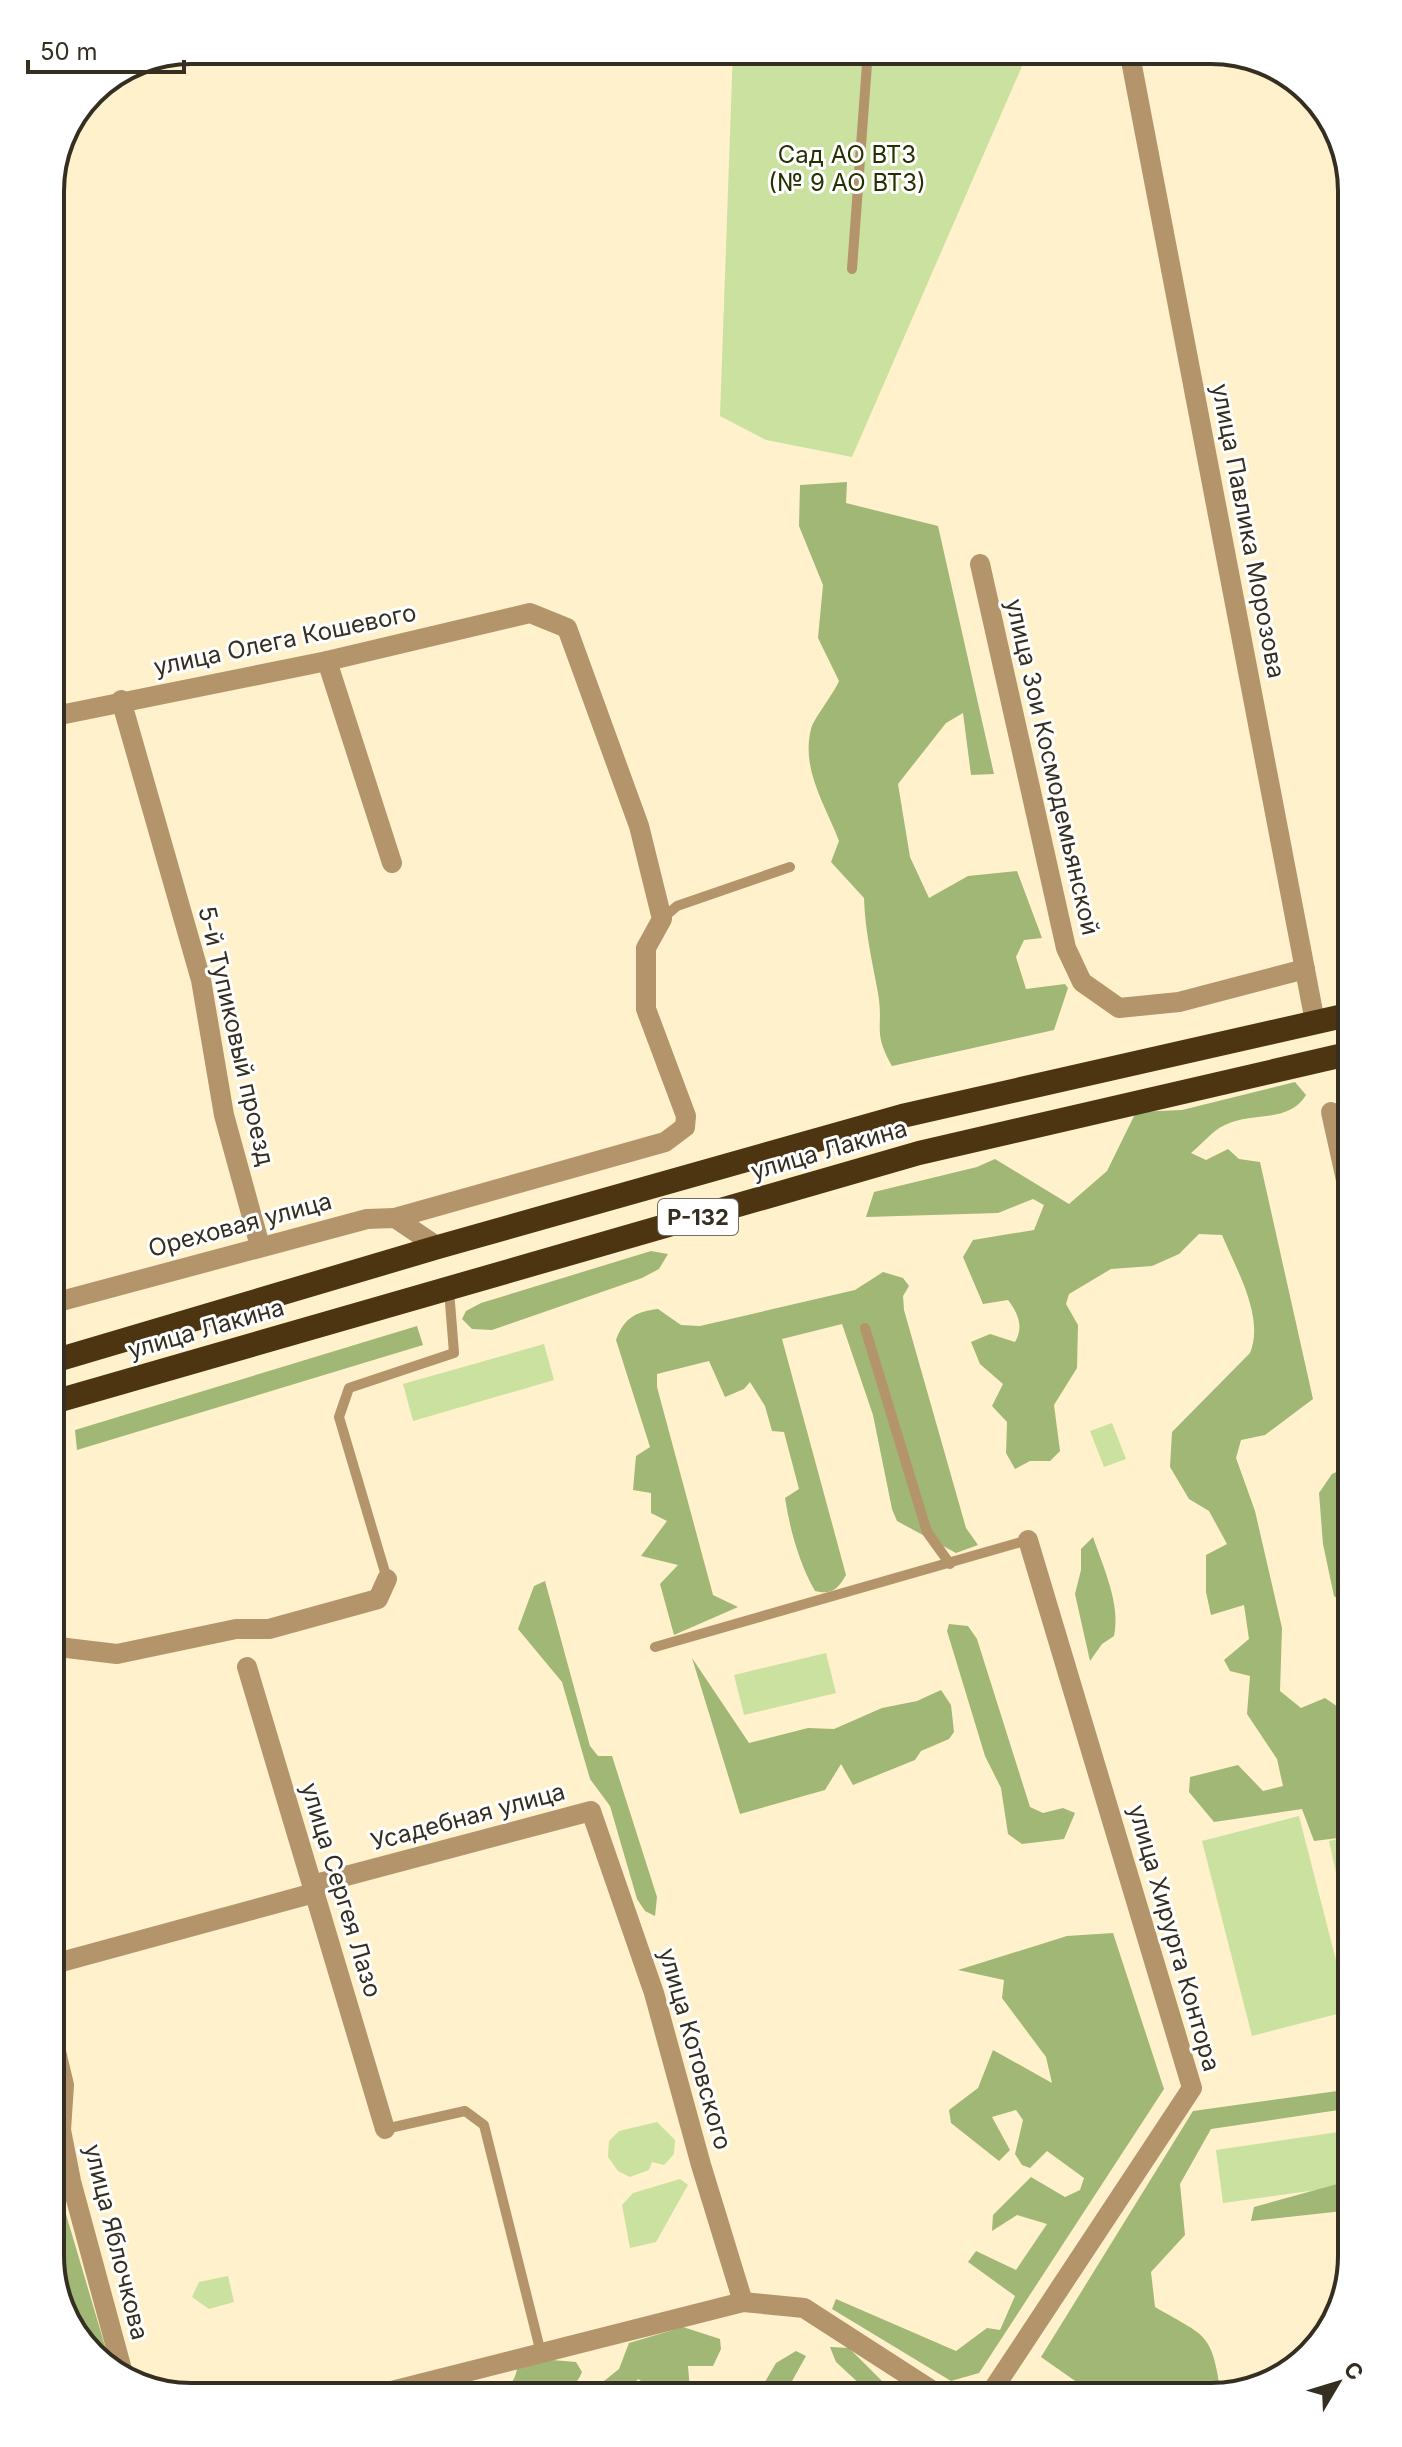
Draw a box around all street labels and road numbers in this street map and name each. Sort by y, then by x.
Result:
street label: улица Павлика Морозова [1206,381,1291,681]
street label: улица Зои Космодемьянской [1000,596,1105,938]
street label: улица Олега Кошевого [151,598,419,682]
street label: 5-й Тупиковый проезд [192,903,280,1168]
street label: улица Лакина [747,1113,910,1186]
street label: Ореховая улица [145,1186,335,1263]
road number: Р-132 [658,1199,738,1235]
street label: улица Лакина [124,1292,287,1365]
street label: Усадебная улица [368,1777,568,1856]
street label: улица Сергея Лазо [295,1779,388,2001]
street label: улица Хирурга Контора [1123,1801,1226,2074]
street label: улица Котовского [653,1945,738,2153]
street label: улица Яблочкова [78,2141,155,2343]

